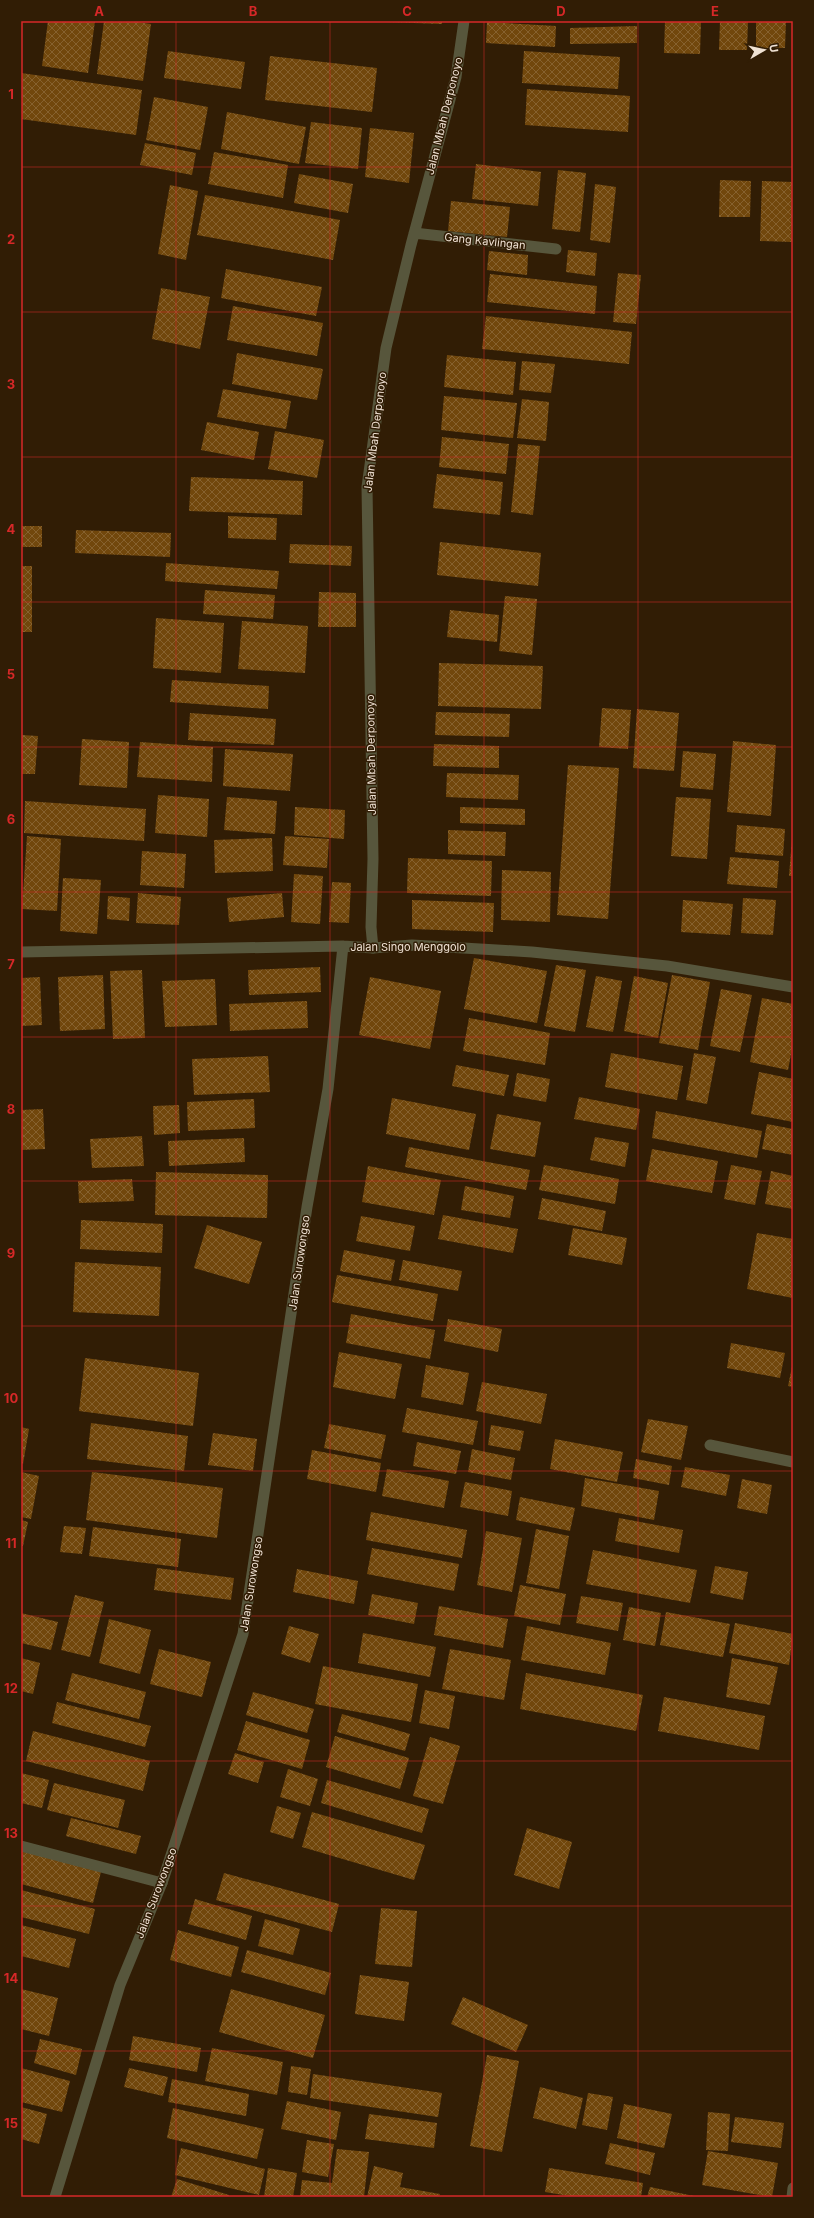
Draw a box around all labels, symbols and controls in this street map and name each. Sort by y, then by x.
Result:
text: A [94,3,104,19]
text: B [249,3,258,19]
text: C [402,3,412,19]
text: D [556,3,566,19]
text: E [711,3,719,19]
north arrow [744,30,784,70]
text: U [766,43,781,54]
street label: Jalan Mbah Derponoyo [423,55,466,176]
text: 1 [8,86,14,102]
street label: Gang Kavlingan [444,230,526,252]
text: 2 [7,231,15,247]
street label: Jalan Mbah Derponoyo [361,371,389,493]
text: 3 [7,376,15,392]
text: 4 [7,521,16,537]
text: 5 [7,666,15,682]
street label: Jalan Mbah Derponoyo [363,694,379,816]
text: 6 [7,811,15,827]
street label: Jalan Singo Menggolo [350,940,466,954]
text: 7 [7,956,15,972]
text: 8 [7,1101,15,1117]
street label: Jalan Surowongso [285,1214,313,1311]
text: 9 [7,1245,15,1261]
text: 10 [4,1390,18,1406]
text: 11 [5,1535,17,1551]
street label: Jalan Surowongso [237,1535,265,1632]
text: 12 [4,1680,18,1696]
text: 13 [4,1825,18,1841]
street label: Jalan Surowongso [132,1845,180,1940]
text: 14 [4,1970,18,1986]
text: 15 [4,2115,18,2131]

